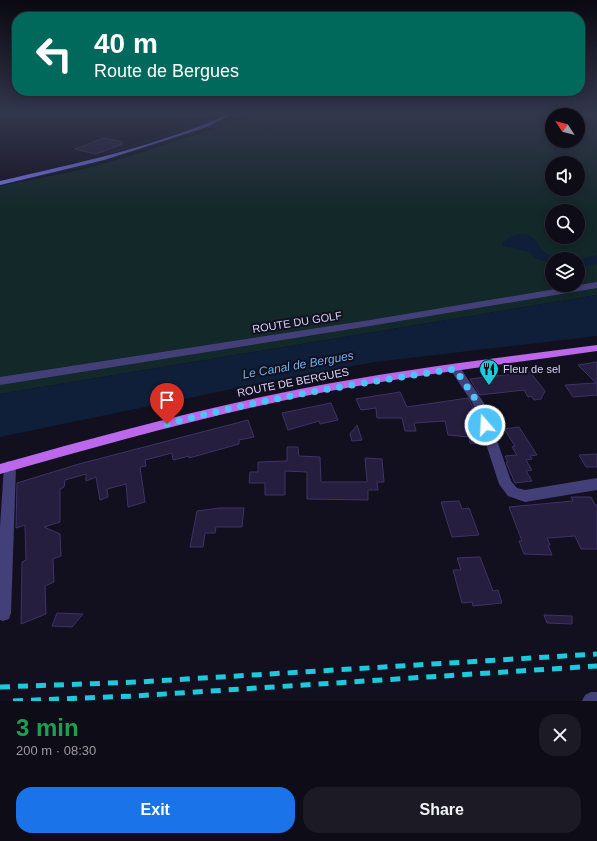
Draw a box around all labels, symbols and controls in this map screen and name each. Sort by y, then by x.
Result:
icon: left [28,28,80,80]
text: 40 m [94,28,158,59]
text: Route de Bergues [94,61,239,81]
north arrow [545,108,585,148]
map controls [545,108,585,292]
button: sound [545,156,585,196]
button: search [545,204,585,244]
button: layers [545,252,585,292]
street label: ROUTE DU GOLF [251,309,343,335]
water label: Le Canal de Bergues [241,348,355,382]
restaurant icon: Fleur de sel [478,358,500,386]
place label: Fleur de sel [503,363,560,375]
street label: ROUTE DE BERGUES [236,365,350,399]
pin [150,383,184,424]
icon: arrive [156,389,178,411]
position arrow [464,404,506,446]
text: 3 min [16,714,79,741]
button: close [539,714,581,756]
text: 200 m · 08:30 [16,743,96,758]
button: Exit [16,787,295,833]
button: Share [303,787,581,833]

